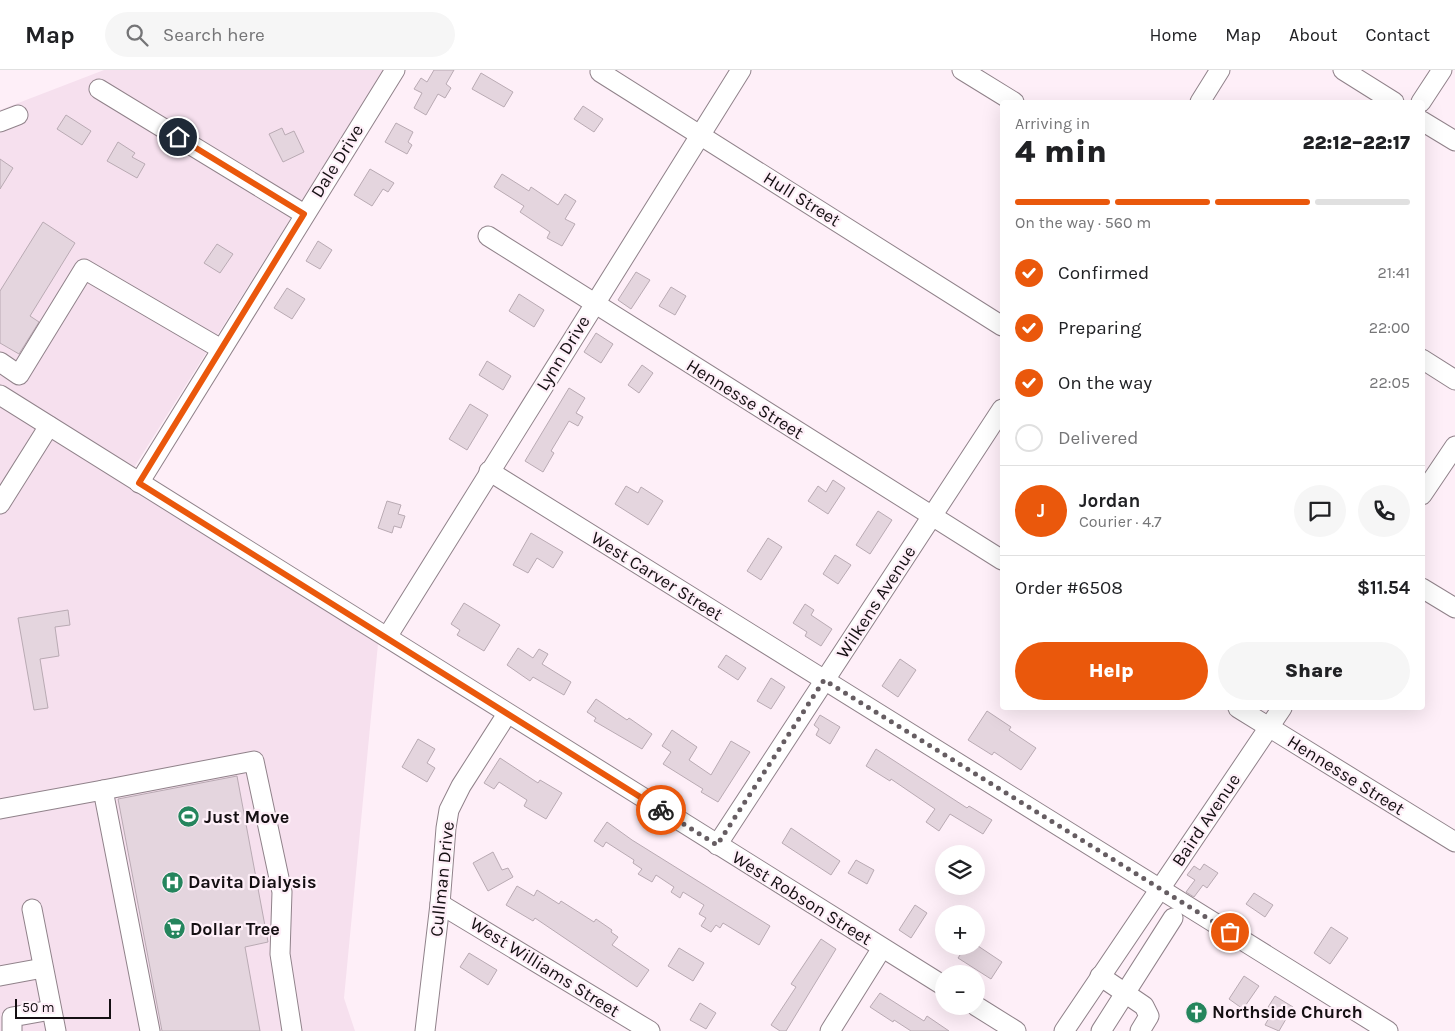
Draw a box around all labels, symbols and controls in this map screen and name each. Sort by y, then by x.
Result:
search box [105,12,455,57]
text: Map [25,21,75,49]
icon: search [123,21,151,49]
text: Search here [163,24,265,46]
text: Home [1149,24,1197,46]
text: Map [1225,24,1261,46]
text: About [1289,24,1338,46]
text: Contact [1366,24,1430,46]
text: Arriving in [1015,114,1090,133]
pin [157,116,199,158]
street label: Dale Drive [306,120,368,202]
icon: home [164,123,192,151]
text: 22:12–22:17 [1303,132,1410,154]
text: 4 min [1015,133,1107,170]
street label: Hull Street [759,167,845,231]
text: On the way · 560 m [1015,213,1151,232]
icon: check [1015,259,1043,287]
text: Confirmed [1058,262,1149,284]
text: 21:41 [1378,263,1410,282]
street label: Lynn Drive [531,311,595,395]
icon: check [1015,314,1043,342]
text: Preparing [1058,317,1141,339]
text: 22:00 [1369,318,1410,337]
street label: Hennesse Street [682,354,808,444]
icon: check [1015,369,1043,397]
text: On the way [1058,372,1152,394]
text: 22:05 [1369,373,1410,392]
text: Delivered [1058,427,1138,449]
button: chat [1294,485,1346,537]
button: phone [1358,485,1410,537]
text: Jordan [1079,490,1140,512]
text: J [1037,500,1045,522]
text: Courier · 4.7 [1079,512,1162,531]
street label: West Carver Street [587,527,727,626]
street label: Wilkens Avenue [831,542,921,662]
text: Order #6508 [1015,577,1123,599]
text: $11.54 [1357,577,1410,599]
button: Help [1015,642,1208,700]
button: Share [1218,642,1410,700]
street label: Hennesse Street [1283,730,1409,820]
street label: Baird Avenue [1167,769,1245,871]
courier [636,785,686,835]
icon: bike [647,796,675,824]
sports icon: Just Move [176,805,200,829]
place label: Just Move [204,806,289,828]
street label: Cullman Drive [425,820,459,938]
map controls [935,845,985,1015]
button: layers [935,845,985,895]
street label: West Robson Street [728,846,876,950]
hospital icon: Davita Dialysis [160,870,184,894]
place label: Davita Dialysis [188,871,317,893]
button: + [935,905,985,955]
pin [1209,911,1251,953]
street label: West Williams Street [466,912,624,1022]
supermarket icon: Dollar Tree [162,917,186,941]
place label: Dollar Tree [190,918,280,940]
icon: bag [1216,918,1244,946]
button: − [935,965,985,1015]
scale bar [15,996,111,1019]
text: 50 m [22,999,55,1016]
church icon: Northside Church [1184,1000,1208,1024]
place label: Northside Church [1212,1001,1363,1023]

